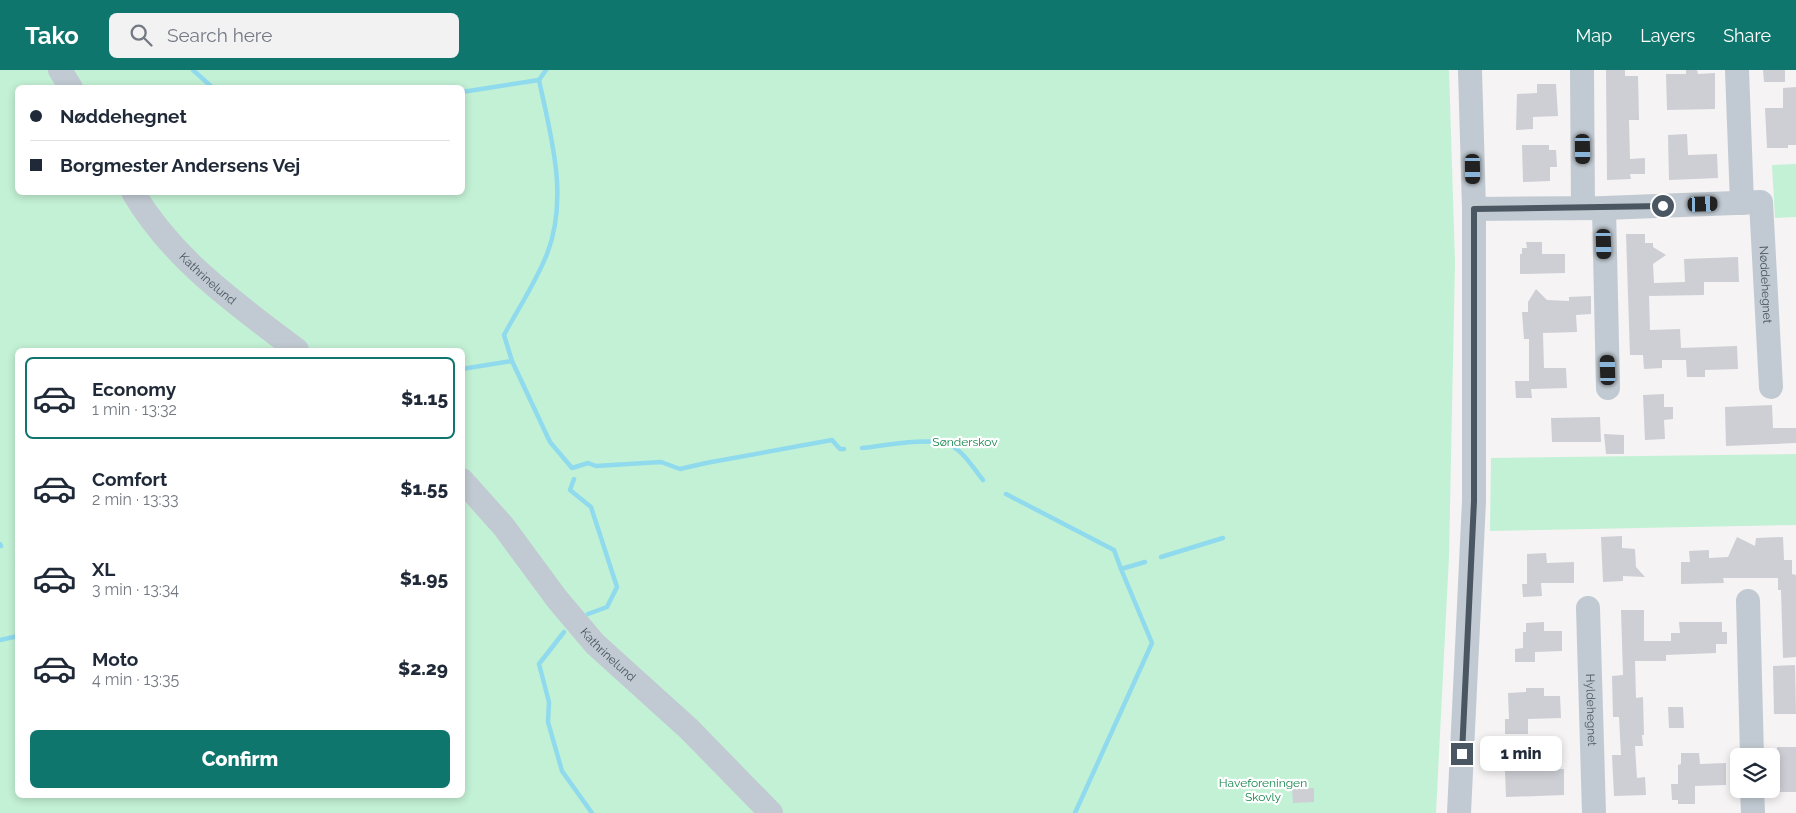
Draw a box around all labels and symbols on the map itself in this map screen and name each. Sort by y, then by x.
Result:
car [1575,134,1590,164]
car [1465,154,1480,184]
route start [1652,195,1674,217]
car [1687,196,1718,212]
car [1595,229,1612,259]
street label: Nøddehegnet [1756,246,1775,324]
street label: Kathrinelund [176,250,239,308]
car [1599,355,1616,385]
park label: Sønderskov [932,435,998,449]
street label: Kathrinelund [577,625,638,684]
street label: Hyldehegnet [1583,673,1599,746]
callout: 1 min [1480,736,1562,772]
route end [1451,743,1473,765]
park label: Haveforeningen Skovly [1219,776,1307,804]

